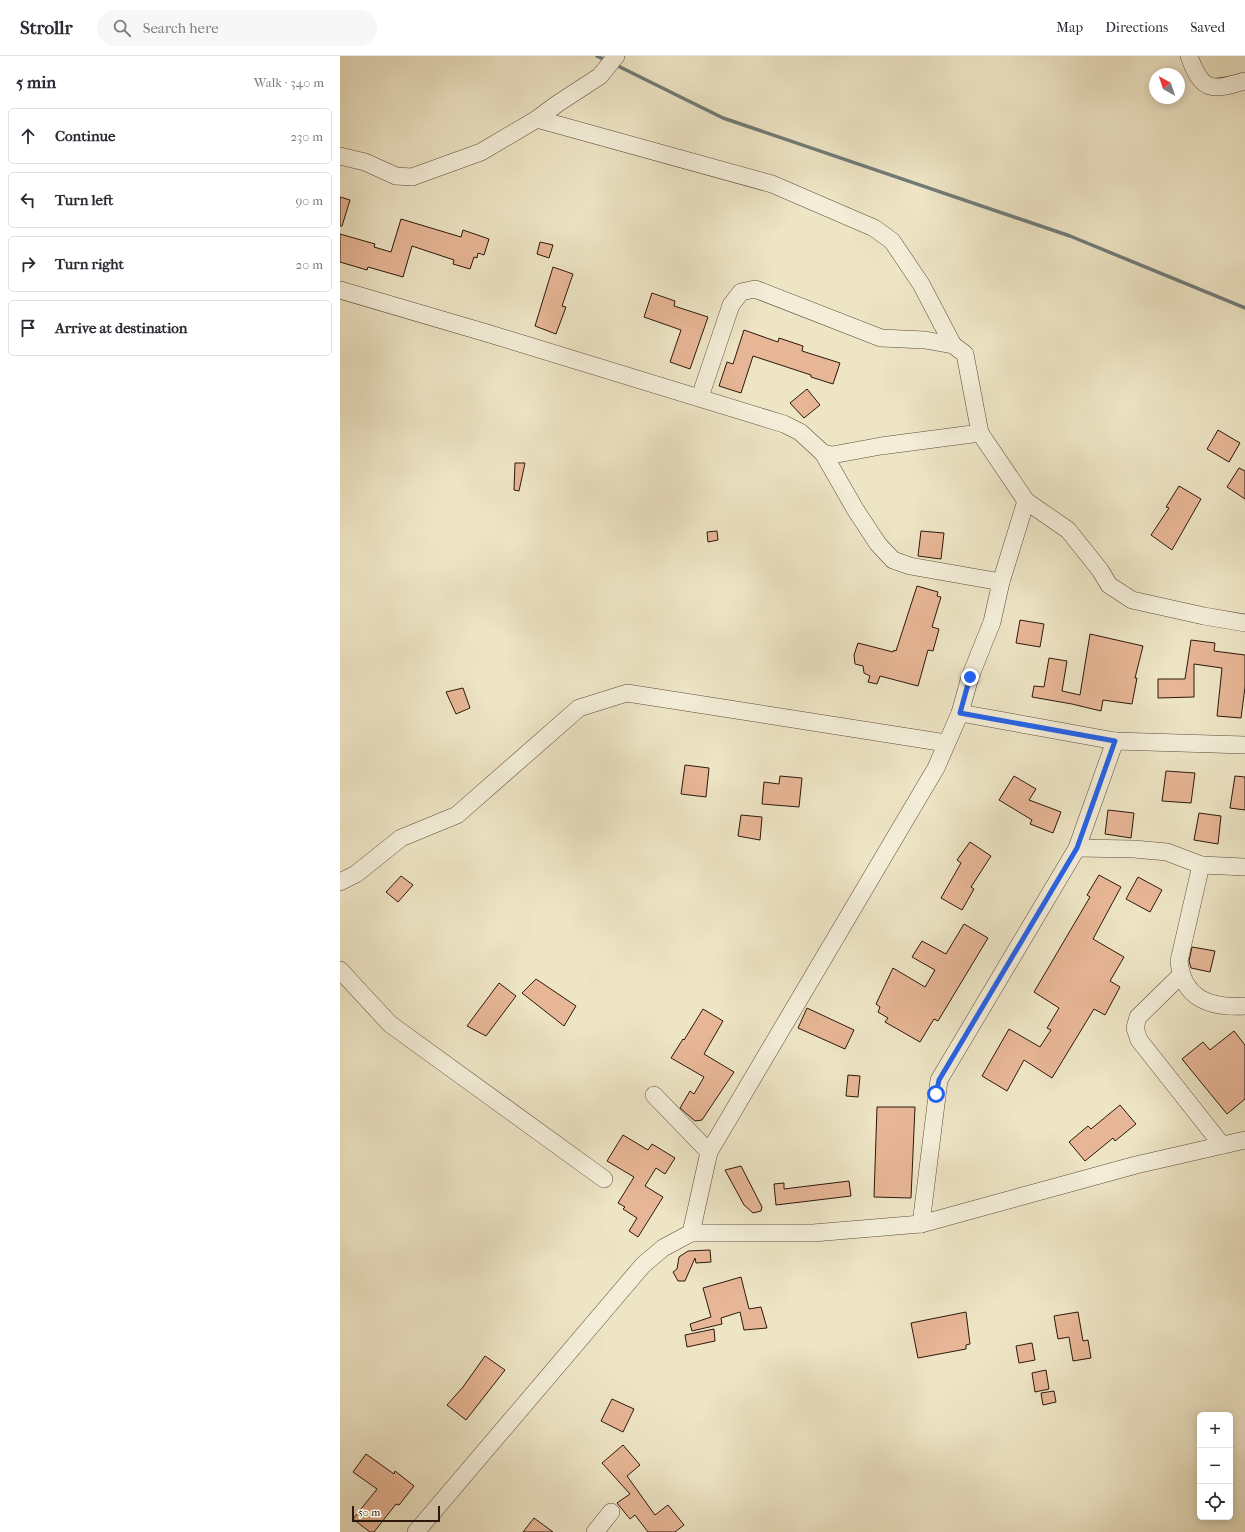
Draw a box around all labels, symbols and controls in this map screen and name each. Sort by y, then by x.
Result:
search box [97,10,377,46]
text: Strollr [20,17,73,39]
icon: search [111,17,133,39]
text: Search here [143,19,219,37]
text: Map [1056,19,1083,36]
text: Directions [1105,19,1168,36]
text: Saved [1190,19,1225,36]
north arrow [1149,68,1185,104]
text: 5 min [16,72,56,92]
text: Walk · 340 m [254,75,324,90]
icon: ahead [17,125,39,147]
text: Continue [55,127,115,145]
text: 230 m [290,129,323,144]
icon: left [17,189,39,211]
text: Turn left [55,191,113,209]
text: 90 m [295,193,323,208]
icon: right [17,253,39,275]
text: Turn right [55,255,124,273]
text: 20 m [296,257,323,272]
icon: arrive [17,317,39,339]
text: Arrive at destination [55,319,187,337]
route end [961,668,979,686]
route start [927,1085,945,1103]
map controls [1197,1412,1233,1520]
button: + [1197,1412,1233,1448]
button: − [1197,1448,1233,1484]
button: locate [1197,1484,1233,1520]
scale bar [352,1504,440,1523]
text: 50 m [358,1506,380,1519]

